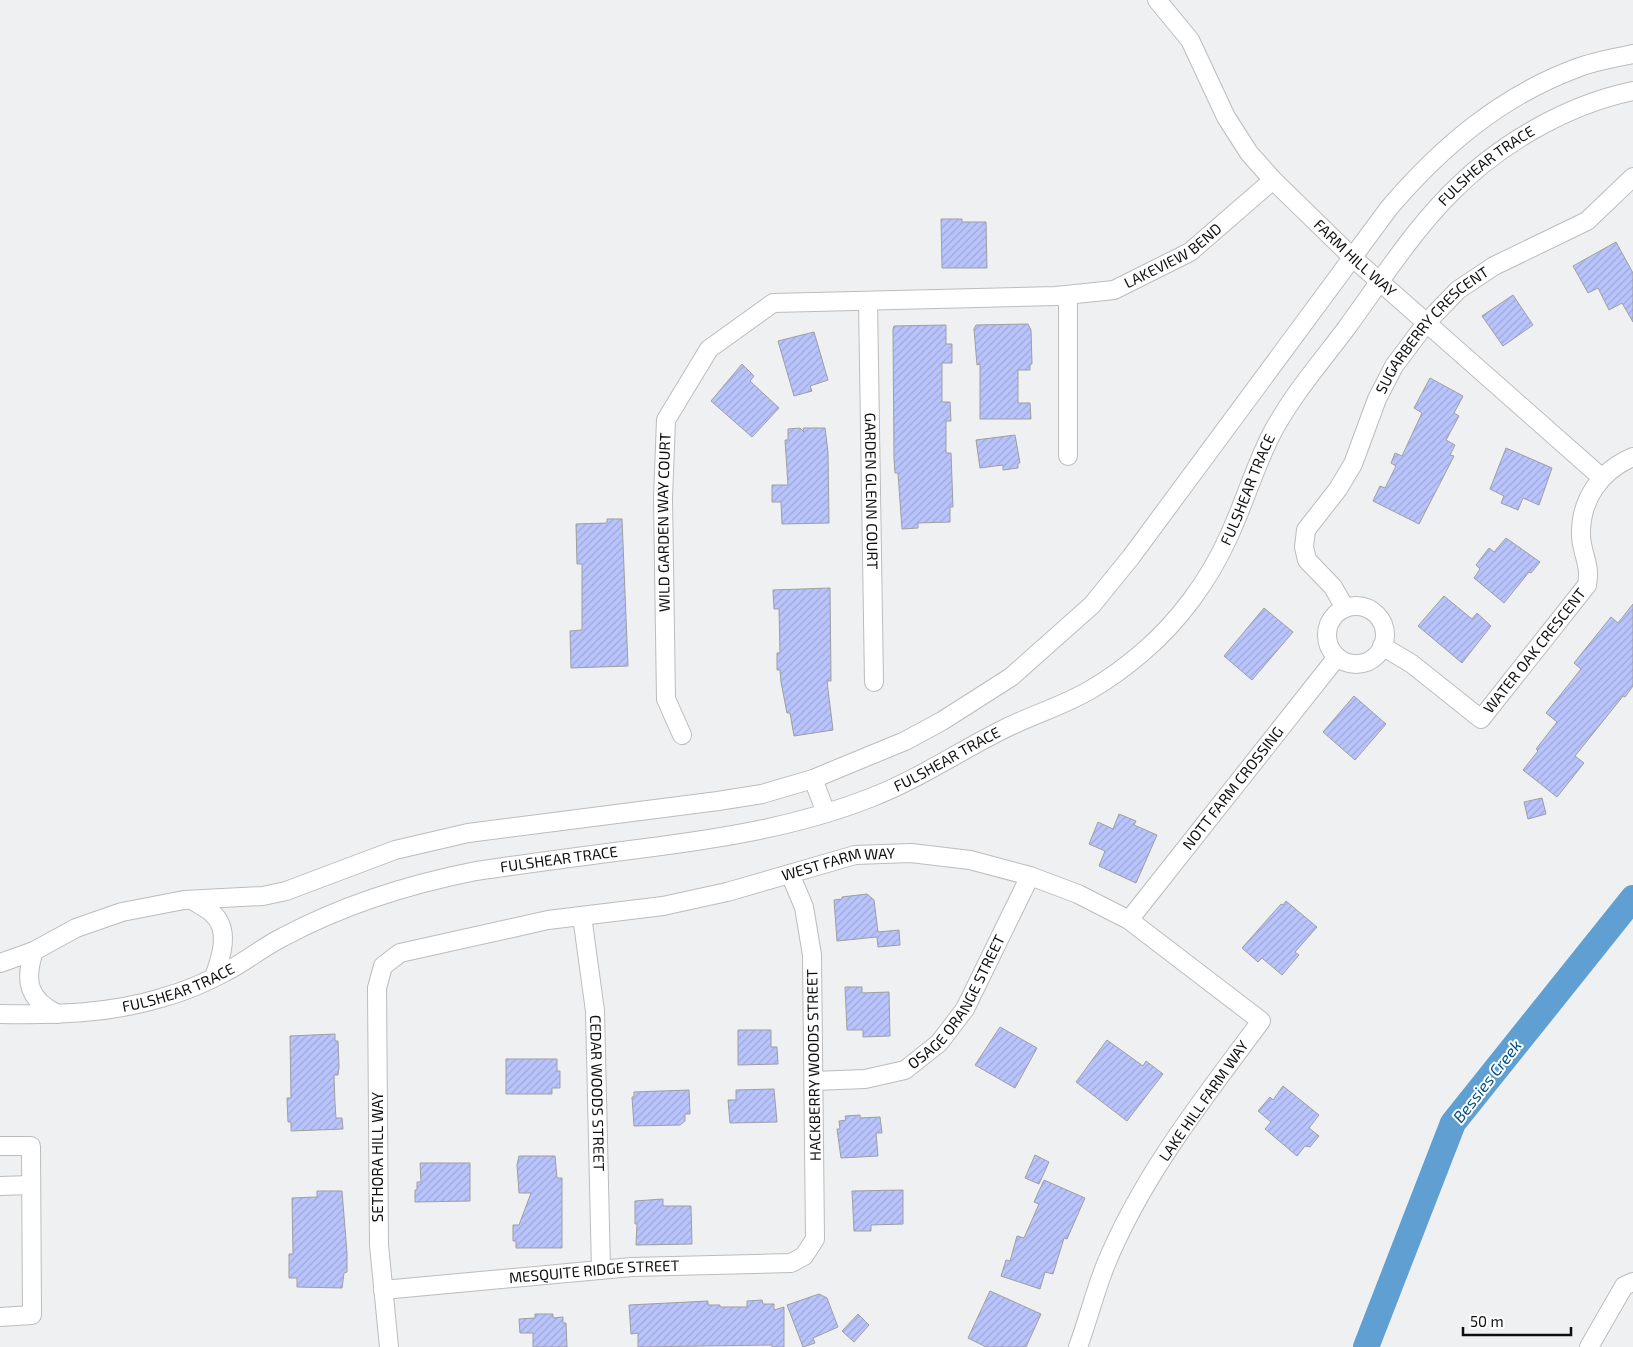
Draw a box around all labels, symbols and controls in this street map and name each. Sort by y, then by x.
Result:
street label: FULSHEAR TRACE [1434,121,1537,209]
street label: FARM HILL WAY [1311,215,1401,300]
street label: LAKEVIEW BEND [1121,219,1225,292]
street label: SUGARBERRY CRESCENT [1371,262,1492,397]
street label: GARDEN GLENN COURT [862,412,882,570]
street label: FULSHEAR TRACE [1216,431,1278,548]
street label: WILD GARDEN WAY COURT [653,432,674,612]
street label: WATER OAK CRESCENT [1479,584,1589,716]
street label: NOTT FARM CROSSING [1178,722,1287,853]
street label: FULSHEAR TRACE [890,723,1003,795]
street label: FULSHEAR TRACE [499,842,619,875]
street label: WEST FARM WAY [779,844,896,884]
street label: OSAGE ORANGE STREET [904,931,1008,1072]
street label: FULSHEAR TRACE [120,959,237,1015]
street label: HACKBERRY WOODS STREET [802,969,824,1161]
street label: CEDAR WOODS STREET [587,1015,609,1172]
street label: LAKE HILL FARM WAY [1155,1036,1252,1164]
water label: Bessies Creek [1448,1036,1525,1126]
street label: SETHORA HILL WAY [368,1091,386,1222]
street label: MESQUITE RIDGE STREET [508,1256,680,1286]
scale bar [1463,1304,1570,1336]
text: 50 m [1470,1312,1504,1330]

